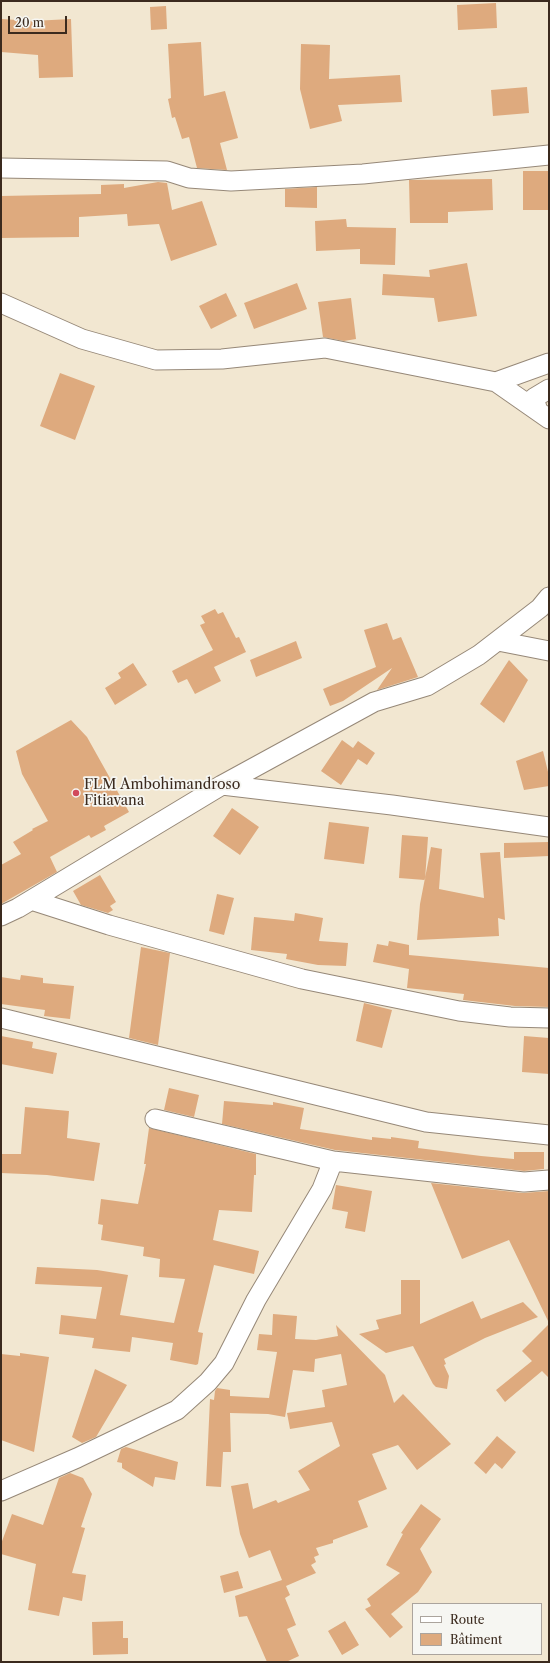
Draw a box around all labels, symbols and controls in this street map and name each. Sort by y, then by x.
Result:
scale bar [10,8,69,34]
text: 20 m [15,15,44,30]
place label: FLM Ambohimandroso Fitiavana [84,777,240,810]
marker: FLM Ambohimandroso Fitiavana [71,788,81,798]
legend [412,1603,542,1655]
text: Route [450,1612,484,1627]
text: Bâtiment [450,1632,502,1647]

